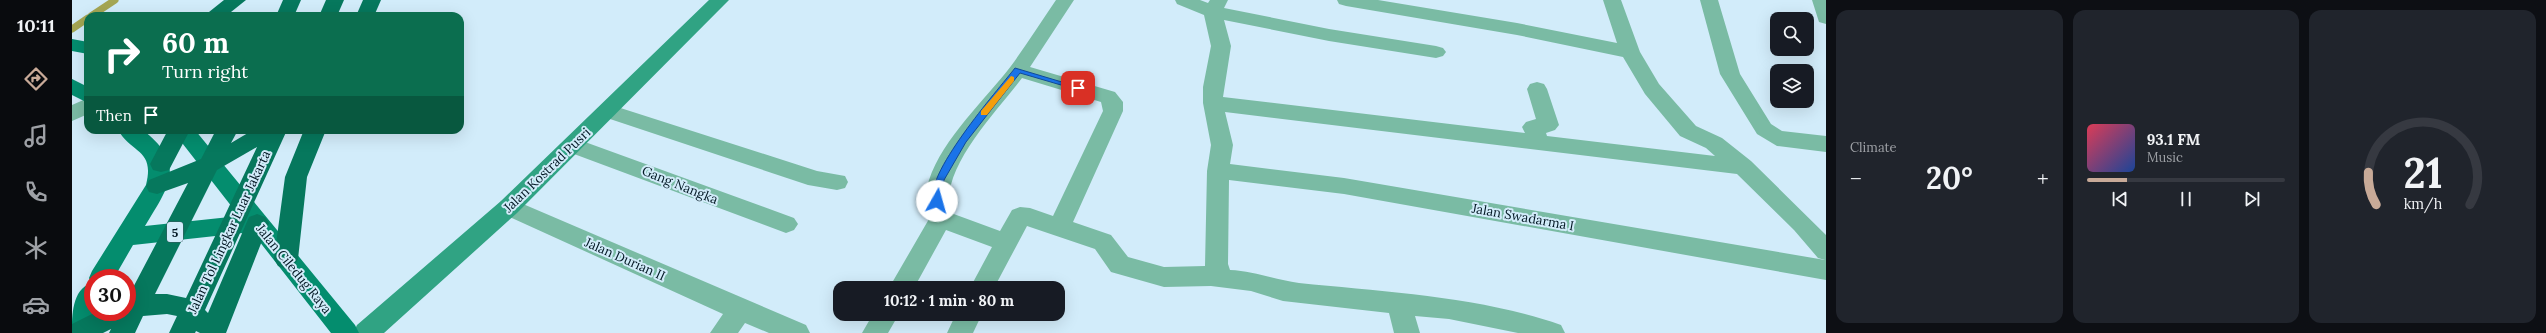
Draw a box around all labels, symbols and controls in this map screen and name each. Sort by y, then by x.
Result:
map controls [1770,12,1814,108]
button: search [1770,12,1814,56]
text: 10:11 [17,14,55,37]
text: 60 m [162,25,229,61]
icon: right [96,28,148,80]
text: Turn right [162,60,248,83]
button: layers [1770,64,1814,108]
icon: directions [22,65,50,93]
pin [1061,71,1095,105]
icon: arrive [1067,77,1089,99]
icon: arrive [140,104,162,126]
text: Then [96,106,132,125]
icon: music [22,122,50,150]
street label: Jalan Kostrad Pusri [499,124,594,217]
text: 93.1 FM [2147,130,2200,149]
text: Climate [1850,139,1897,156]
text: 21 [2403,145,2442,198]
street label: Jalan Tol Lingkar Luar Jakarta [183,147,274,317]
text: Music [2147,149,2183,166]
text: 20° [1926,159,1973,197]
street label: Gang Nangka [639,162,721,208]
text: − [1850,164,1862,192]
text: + [2037,164,2049,192]
icon: phone [22,178,50,206]
position arrow [916,180,958,222]
icon: previous [2109,188,2131,210]
icon: pause [2175,188,2197,210]
icon: next [2241,188,2263,210]
text: km/h [2403,194,2442,213]
street label: Jalan Swadarma I [1470,199,1575,234]
street label: Jalan Ciledug Raya [252,220,336,318]
road number: 5 [167,222,183,242]
street label: Jalan Durian II [581,233,668,284]
icon: climate [22,234,50,262]
speed limit sign: 30 [84,269,136,321]
icon: car [22,291,50,319]
text: 10:12 · 1 min · 80 m [884,291,1014,310]

